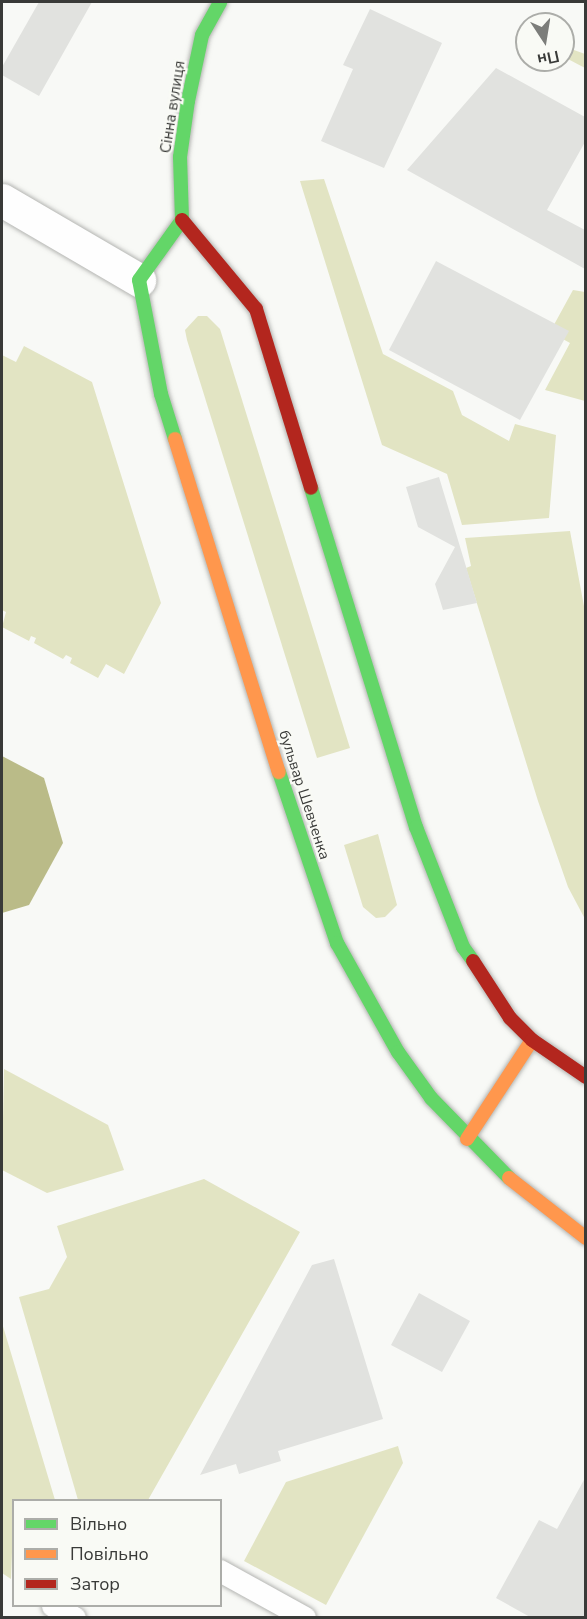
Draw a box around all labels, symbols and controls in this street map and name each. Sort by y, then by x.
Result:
north arrow [515,12,575,72]
text: Пн [535,45,561,71]
street label: Сінна вулиця [157,60,189,154]
street label: бульвар Шевченка [275,728,333,862]
legend [12,1499,222,1607]
text: Вільно [70,1512,127,1536]
text: Повільно [70,1542,149,1566]
text: Затор [70,1572,120,1596]

